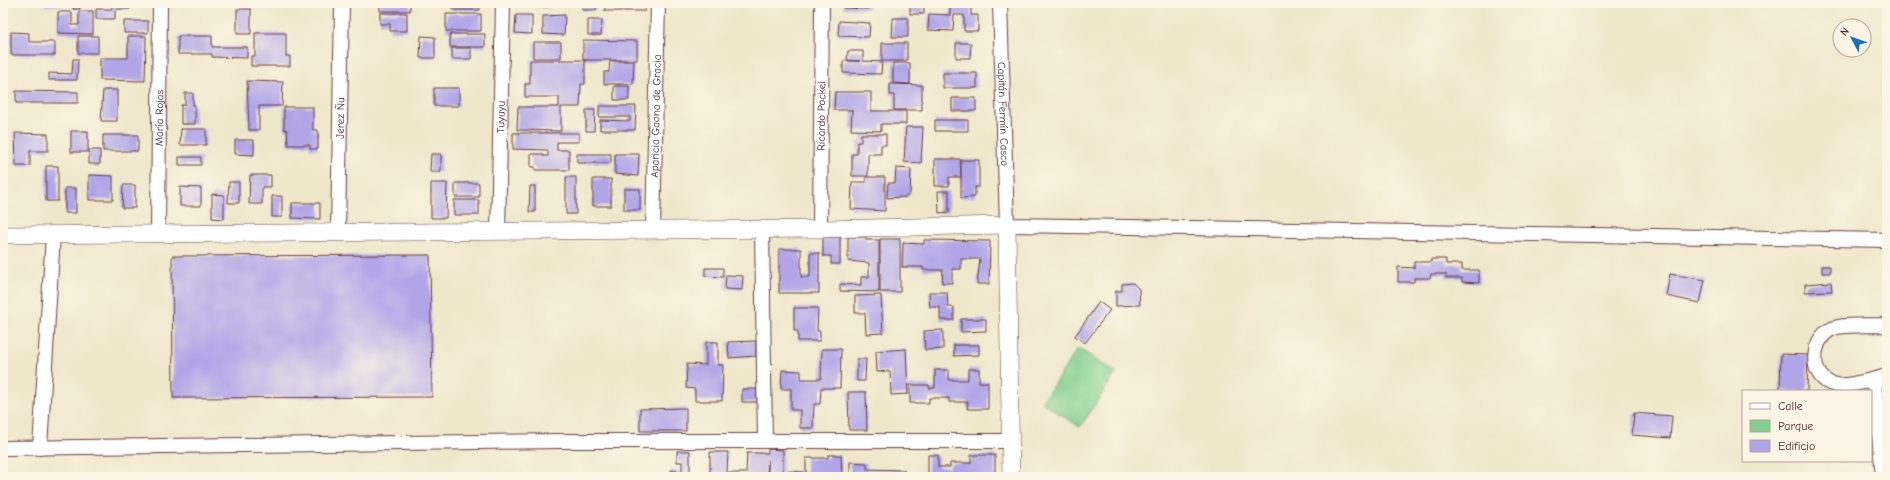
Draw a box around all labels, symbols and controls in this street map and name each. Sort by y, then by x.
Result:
north arrow [1832,18,1872,58]
text: N [1838,25,1852,39]
street label: Aparicia Gaona de Gracia [648,54,663,178]
street label: Capitán Fermín Casco [995,62,1012,166]
street label: Ricardo Pockel [814,81,828,151]
street label: María Rojas [152,89,166,146]
street label: Jerez Ñu [333,97,347,139]
street label: Tuyuyu [494,101,507,133]
legend [1742,390,1872,462]
text: Calle [1778,399,1803,413]
text: Parque [1778,419,1813,433]
text: Edificio [1778,439,1815,453]

